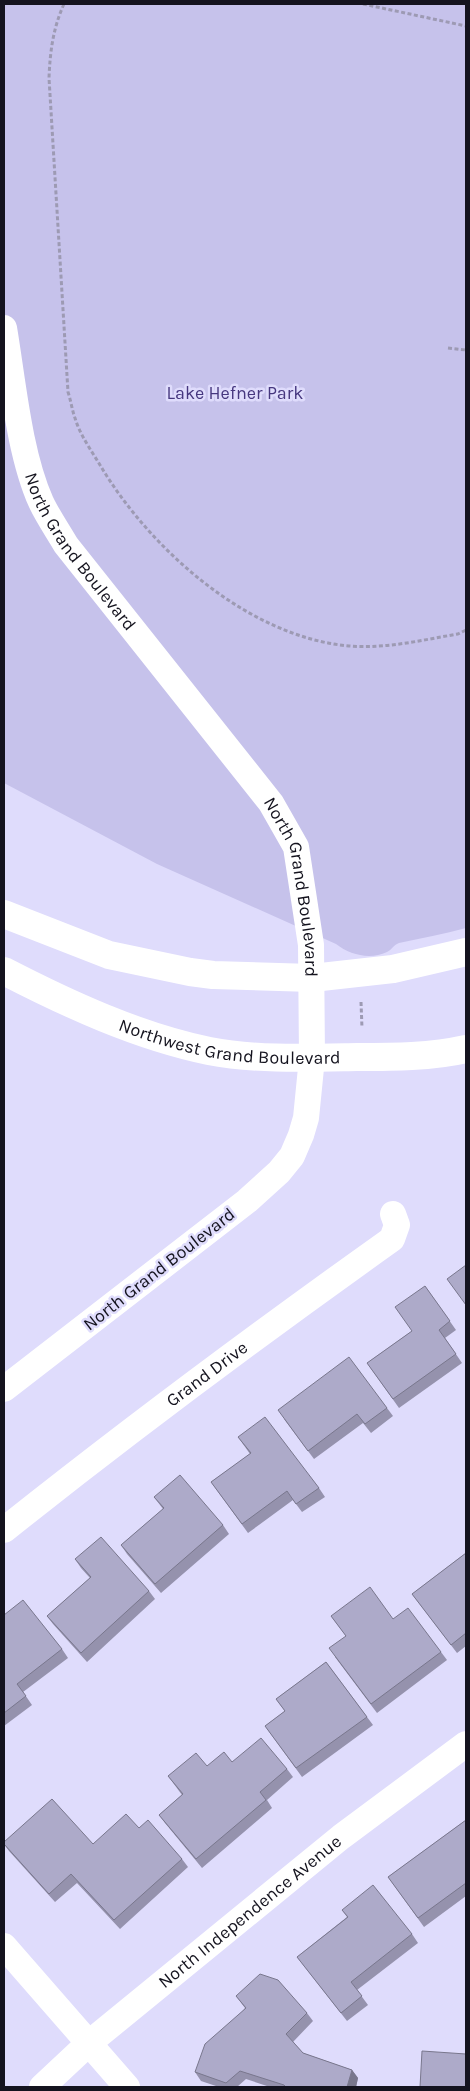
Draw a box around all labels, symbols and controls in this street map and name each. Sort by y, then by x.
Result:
park label: Lake Hefner Park [167,382,303,404]
street label: North Grand Boulevard [20,470,141,635]
street label: North Grand Boulevard [259,793,322,977]
street label: Northwest Grand Boulevard [116,1014,341,1069]
street label: North Grand Boulevard [79,1203,239,1335]
street label: Grand Drive [162,1336,252,1411]
street label: North Independence Avenue [154,1830,346,1993]

